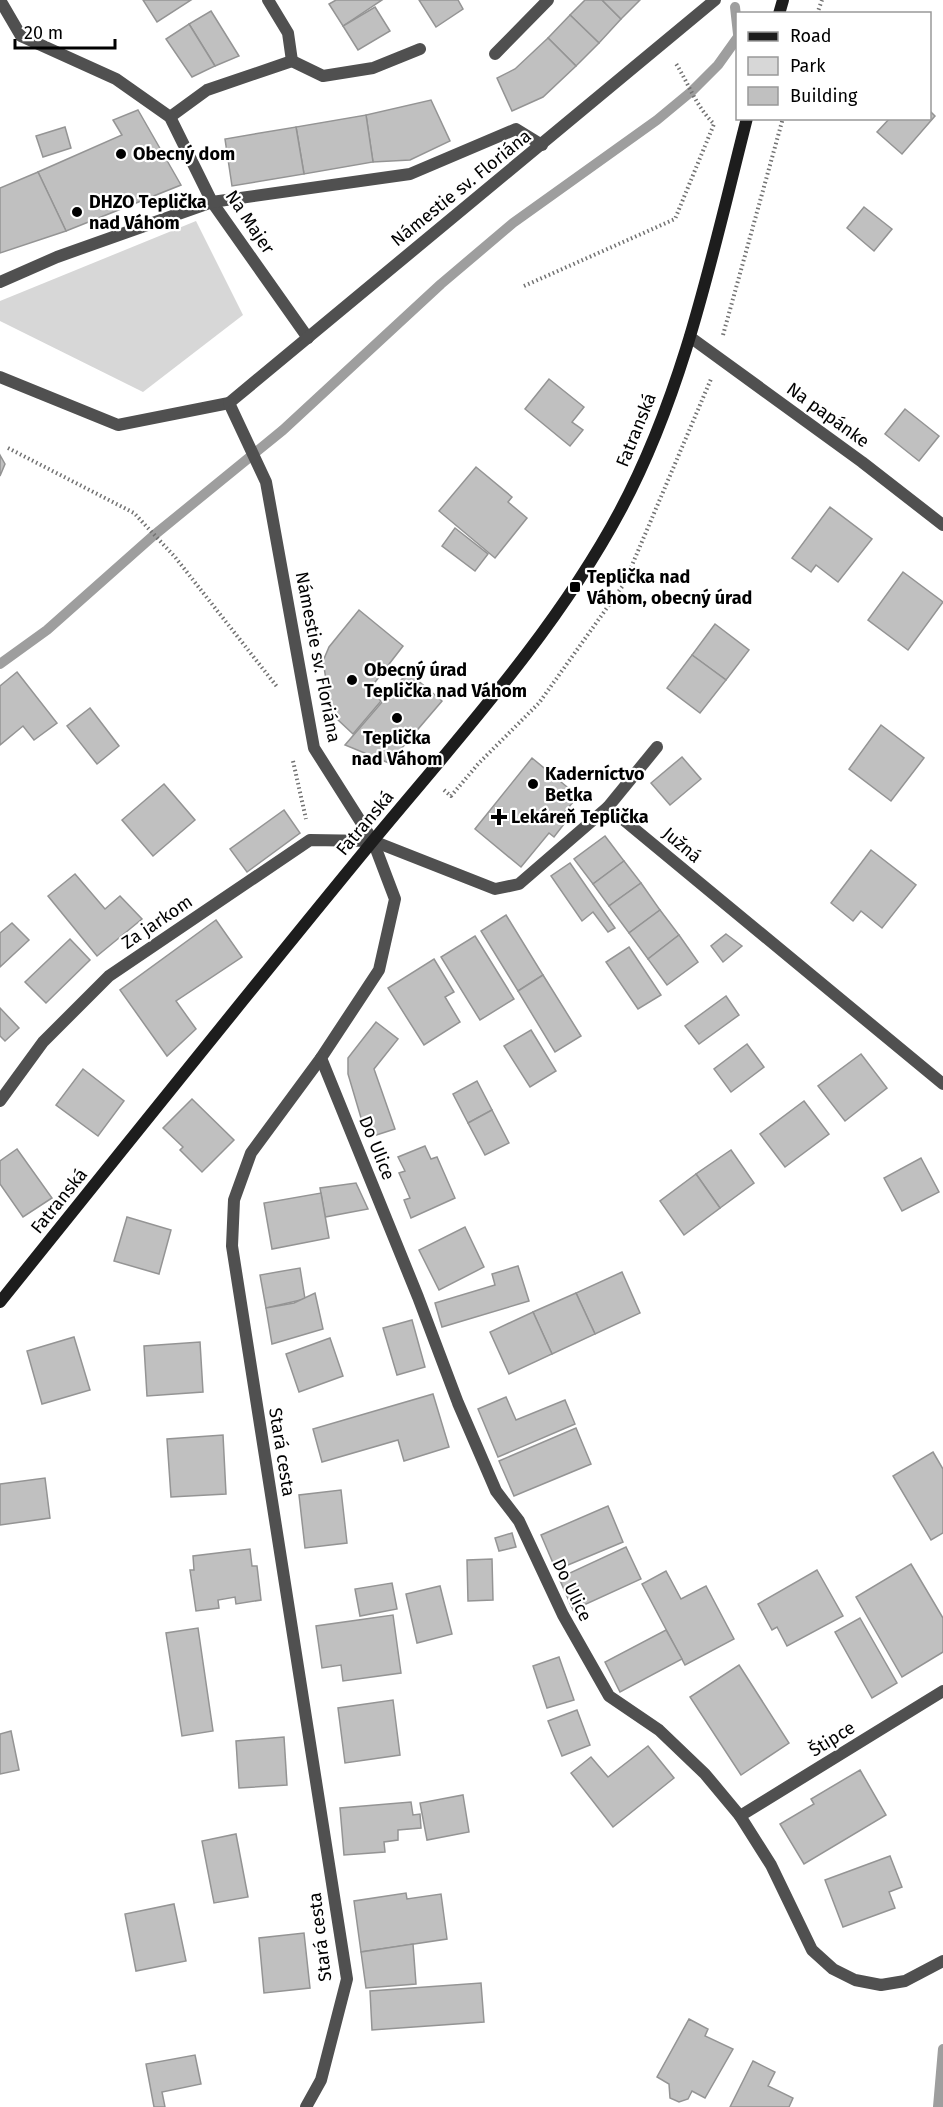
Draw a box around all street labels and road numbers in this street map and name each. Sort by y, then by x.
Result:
street label: Námestie sv. Floriána [387,125,535,251]
street label: Na Majer [221,186,279,258]
street label: Na papánke [782,378,874,452]
street label: Fatranská [611,390,661,470]
street label: Námestie sv. Floriána [291,570,345,744]
street label: Fatranská [332,786,398,860]
street label: Južná [658,822,706,868]
street label: Za jarkom [117,890,197,954]
street label: Do Ulice [354,1113,400,1183]
street label: Fatranská [26,1164,92,1238]
street label: Stará cesta [264,1406,300,1498]
street label: Do Ulice [547,1555,597,1625]
street label: Štipce [805,1716,859,1762]
street label: Stará cesta [304,1891,336,1983]

